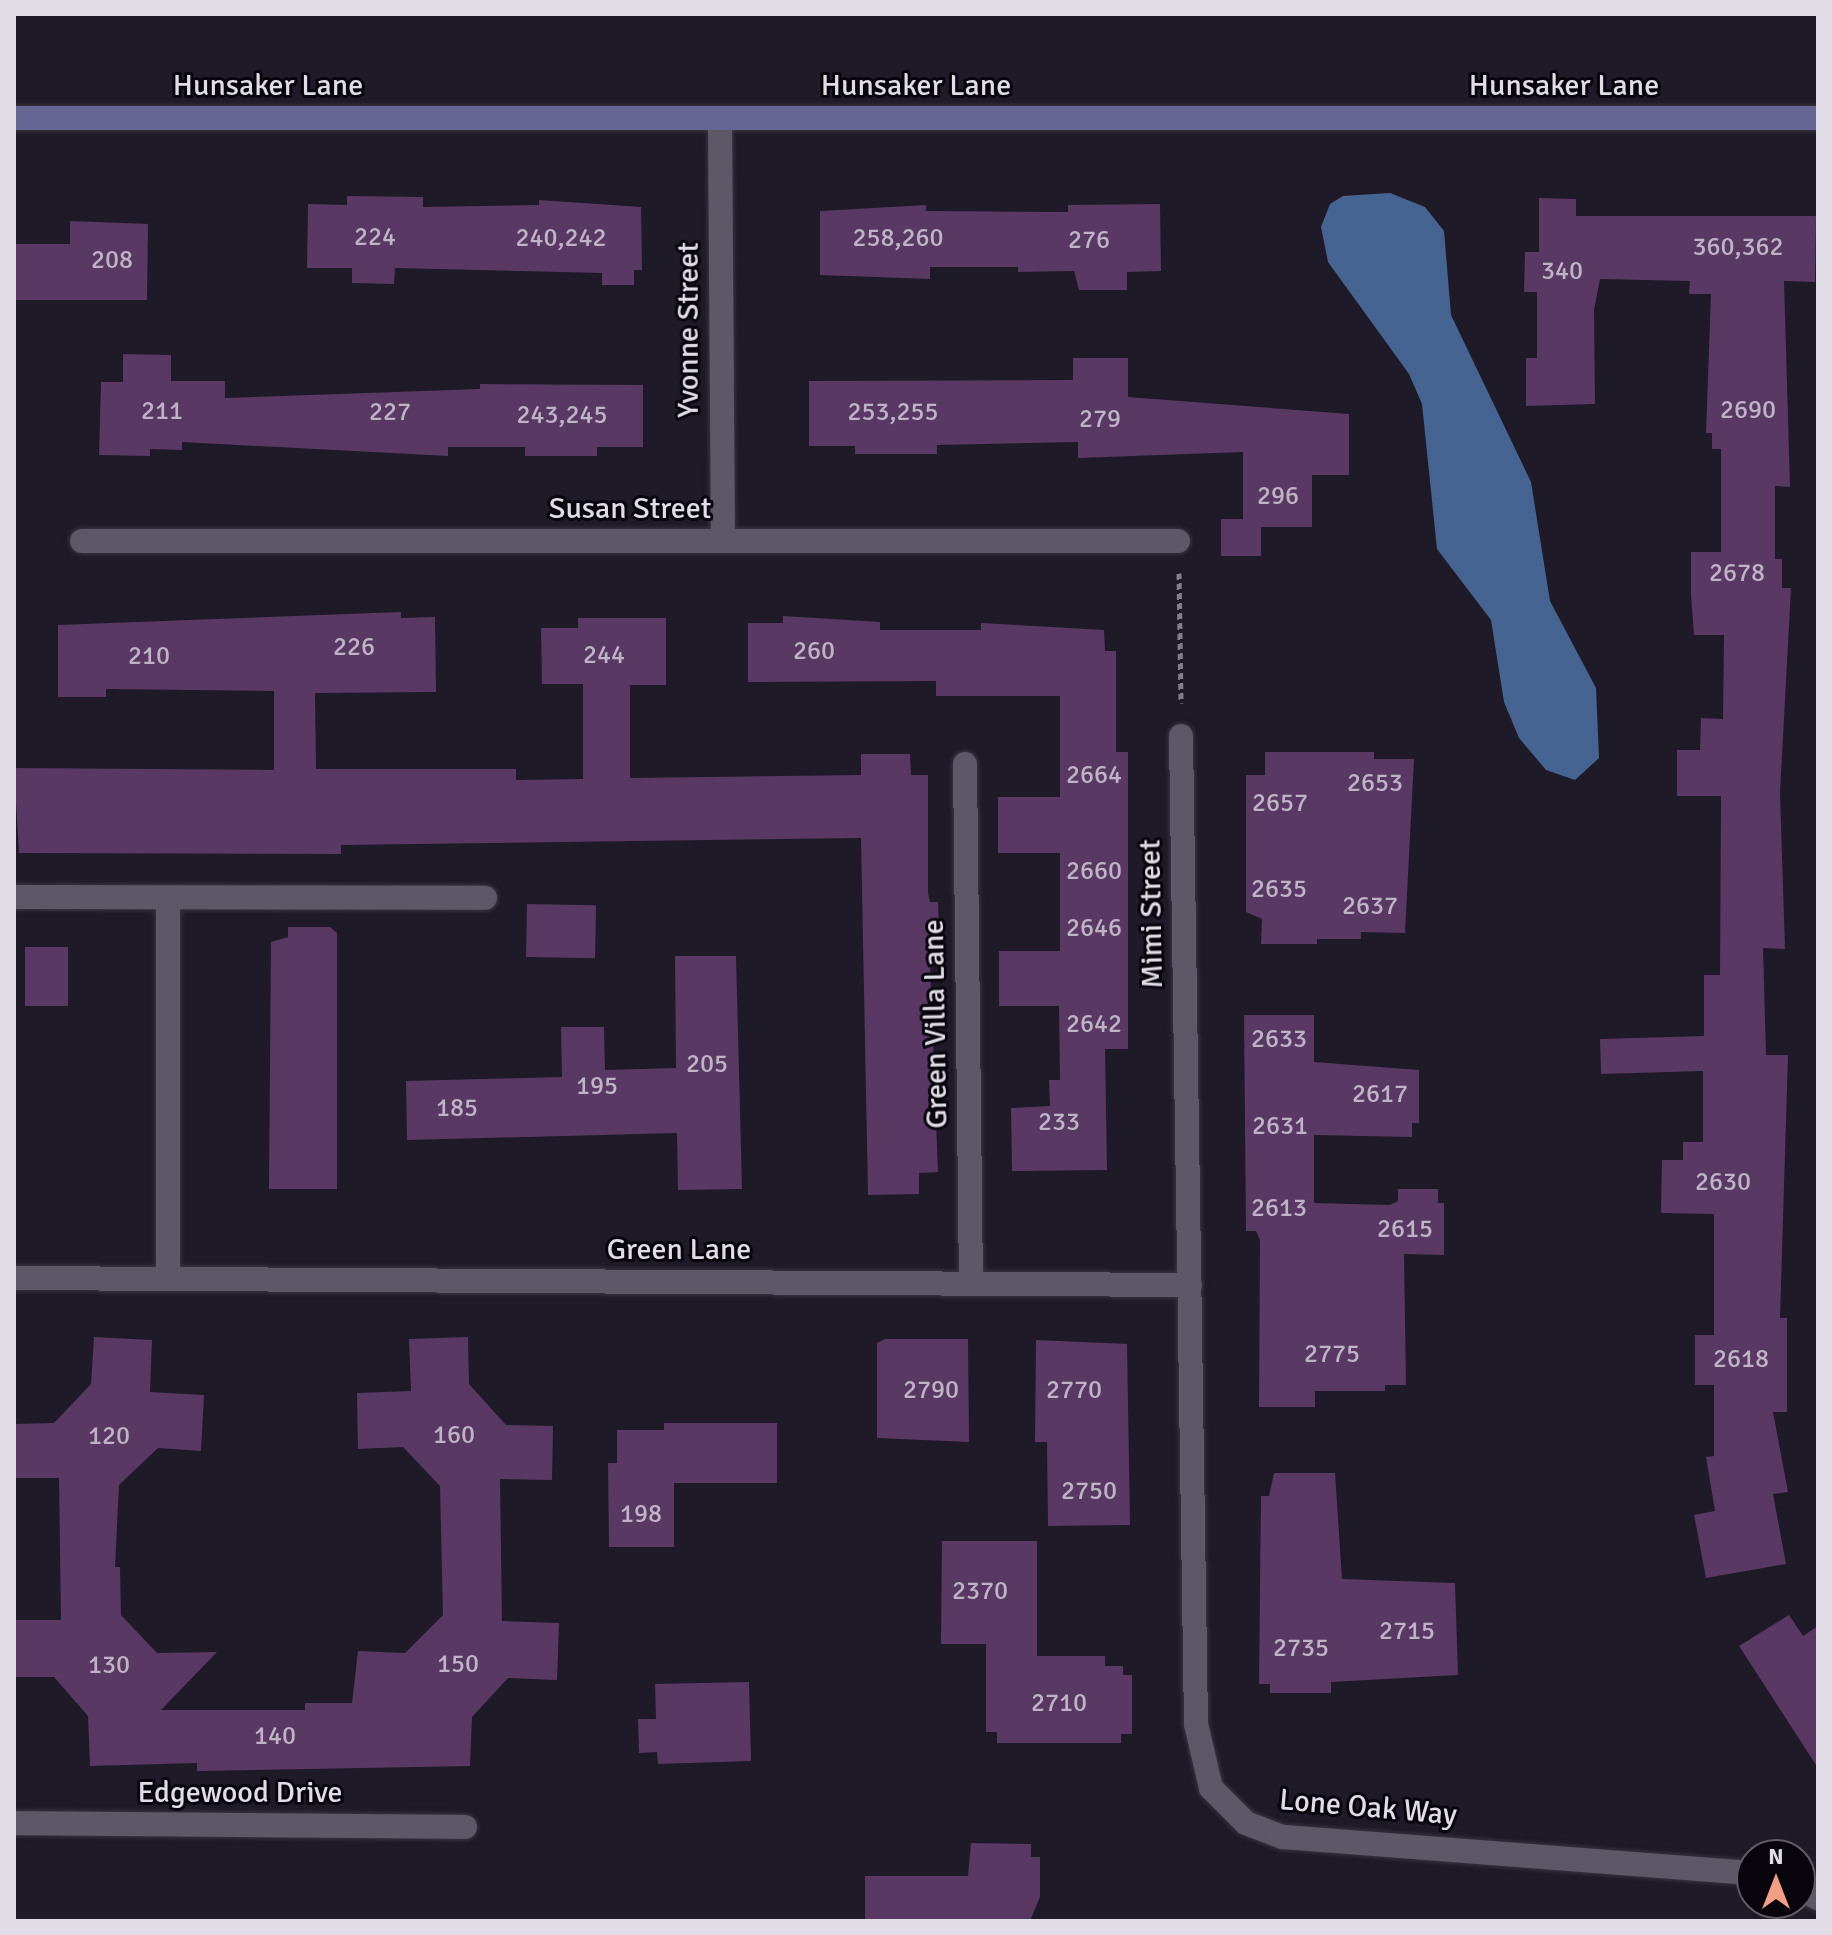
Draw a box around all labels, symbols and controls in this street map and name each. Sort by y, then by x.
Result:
street label: Hunsaker Lane [173,68,363,104]
street label: Hunsaker Lane [821,68,1011,104]
street label: Hunsaker Lane [1469,68,1659,104]
house number: 224 [354,222,396,254]
house number: 240,242 [515,223,607,255]
house number: 258,260 [852,223,944,255]
house number: 276 [1068,225,1110,257]
house number: 360,362 [1692,232,1784,264]
street label: Yvonne Street [671,242,707,418]
house number: 208 [91,245,133,277]
house number: 340 [1541,256,1583,288]
house number: 2690 [1720,395,1776,427]
house number: 211 [141,396,183,428]
house number: 227 [369,397,411,429]
house number: 253,255 [847,397,939,429]
house number: 243,245 [516,400,608,432]
house number: 279 [1079,404,1121,436]
house number: 296 [1257,481,1299,513]
street label: Susan Street [549,491,711,527]
house number: 2678 [1709,558,1765,590]
house number: 226 [333,632,375,664]
house number: 260 [793,636,835,668]
house number: 244 [583,640,625,672]
house number: 210 [128,641,170,673]
house number: 2664 [1066,760,1122,792]
house number: 2653 [1347,768,1403,800]
house number: 2657 [1252,788,1308,820]
street label: Mimi Street [1133,839,1171,989]
house number: 2660 [1066,856,1122,888]
house number: 2635 [1251,874,1307,906]
house number: 2637 [1342,891,1398,923]
house number: 2646 [1066,913,1122,945]
street label: Green Villa Lane [916,919,956,1129]
house number: 2642 [1066,1009,1122,1041]
house number: 2633 [1251,1024,1307,1056]
house number: 205 [686,1049,728,1081]
house number: 195 [576,1071,618,1103]
house number: 2617 [1352,1079,1408,1111]
house number: 185 [436,1093,478,1125]
house number: 233 [1038,1107,1080,1139]
house number: 2631 [1252,1111,1308,1143]
house number: 2630 [1695,1167,1751,1199]
house number: 2613 [1251,1193,1307,1225]
house number: 2615 [1377,1214,1433,1246]
street label: Green Lane [607,1232,751,1268]
house number: 2775 [1304,1339,1360,1371]
house number: 2618 [1713,1344,1769,1376]
house number: 2790 [903,1375,959,1407]
house number: 2770 [1046,1375,1102,1407]
house number: 160 [433,1420,475,1452]
house number: 120 [88,1421,130,1453]
house number: 2750 [1061,1476,1117,1508]
house number: 198 [620,1499,662,1531]
house number: 2370 [952,1576,1008,1608]
house number: 2715 [1379,1616,1435,1648]
house number: 2735 [1273,1633,1329,1665]
house number: 150 [437,1649,479,1681]
house number: 130 [88,1650,130,1682]
house number: 2710 [1031,1688,1087,1720]
house number: 140 [254,1721,296,1753]
street label: Edgewood Drive [137,1775,343,1811]
street label: Lone Oak Way [1278,1782,1458,1834]
north arrow [1736,1839,1816,1919]
text: N [1768,1843,1784,1870]

